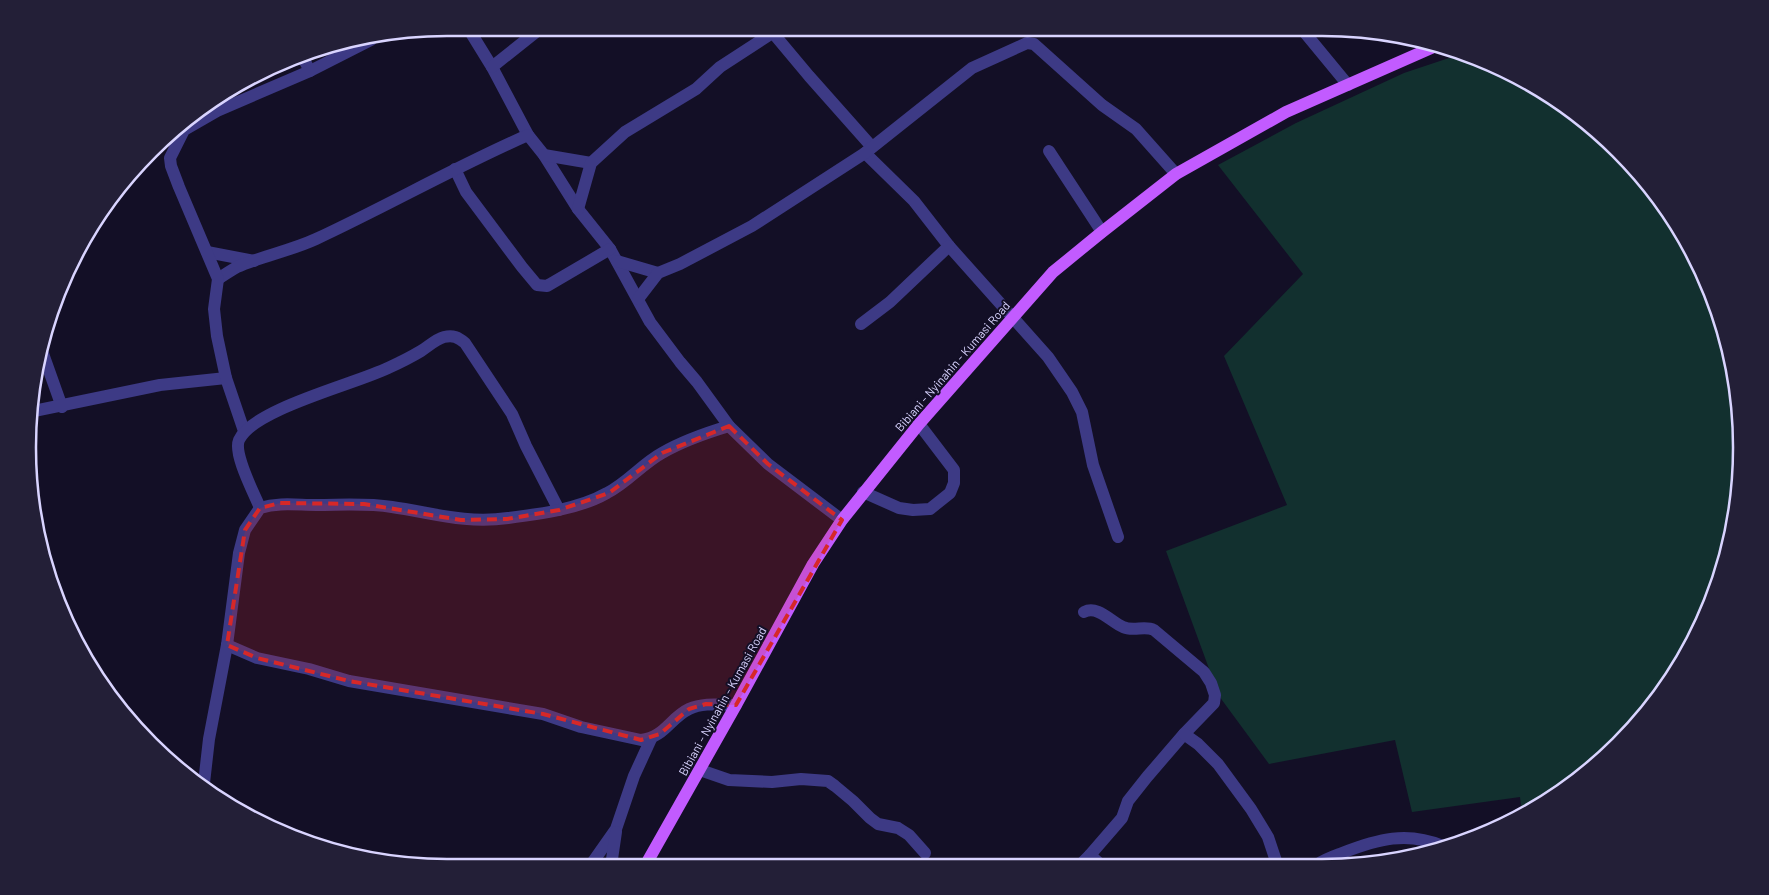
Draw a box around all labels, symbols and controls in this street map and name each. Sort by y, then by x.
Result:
street label: Bibiani - Nyinahin - Kumasi Road [892,298,1012,434]
street label: Bibiani - Nyinahin - Kumasi Road [675,624,769,778]

